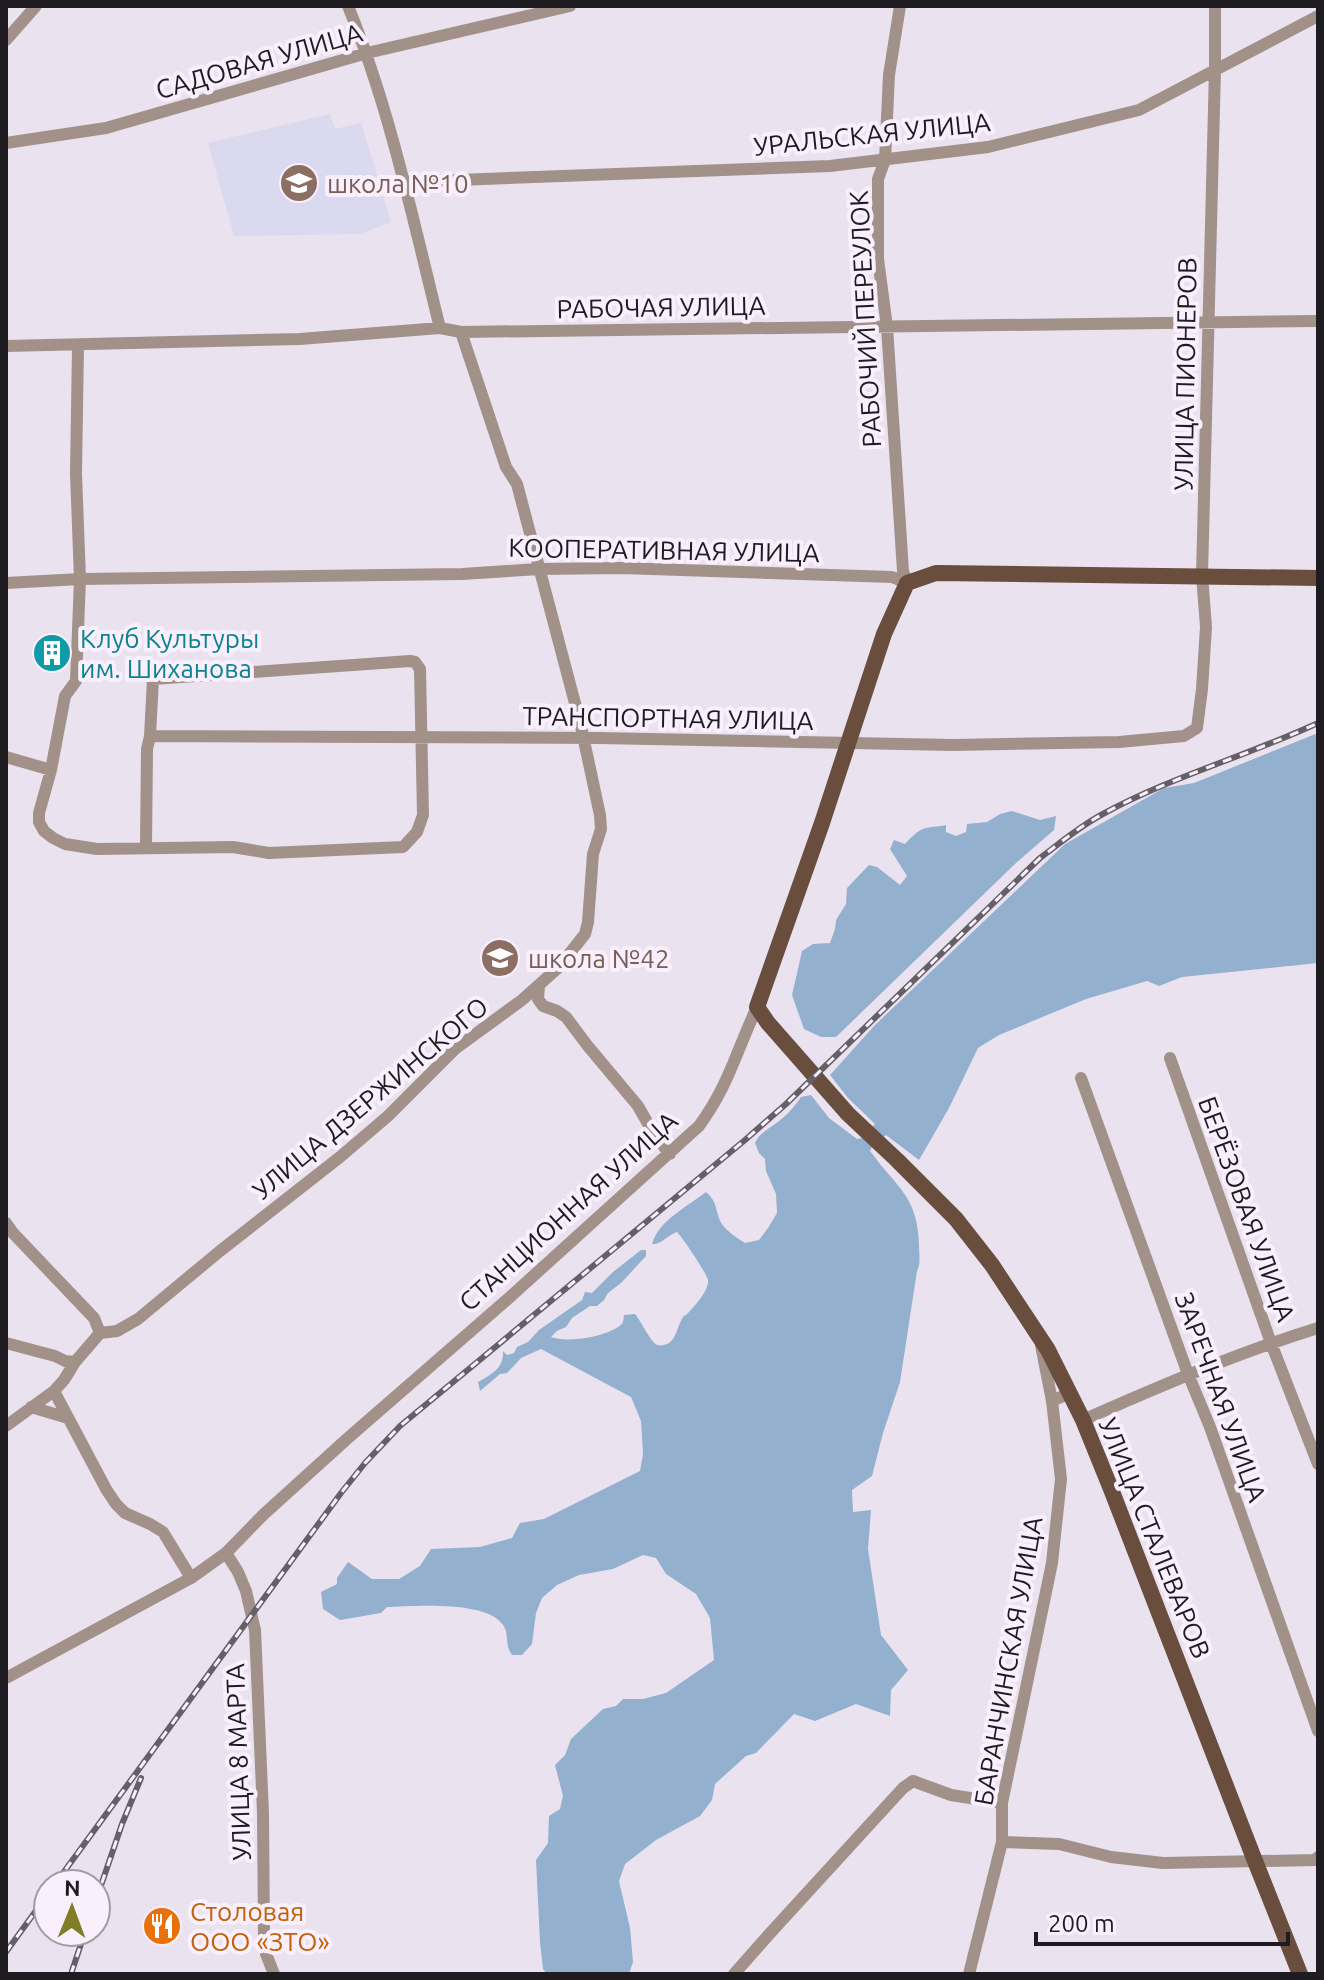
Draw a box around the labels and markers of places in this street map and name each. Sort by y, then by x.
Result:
school or university icon: школа №10 [278,162,320,204]
place label: школа №10 [327,169,469,198]
place label: Клуб Культуры им. Шиханова [80,624,259,683]
building icon: Клуб Культуры им. Шиханова [31,632,73,674]
school or university icon: школа №42 [479,937,521,979]
place label: школа №42 [528,944,670,973]
place label: Столовая ООО «ЗТО» [190,1897,330,1956]
restaurant icon: Столовая ООО «ЗТО» [141,1905,183,1947]

